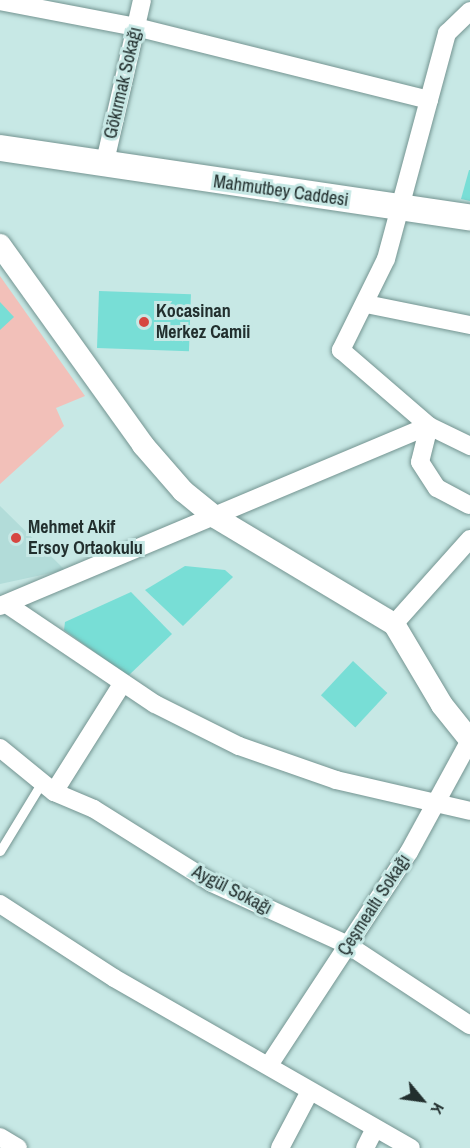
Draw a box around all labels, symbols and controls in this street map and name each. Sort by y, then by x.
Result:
street label: Gökırmak Sokağı [100,25,146,141]
street label: Mahmutbey Caddesi [212,171,350,211]
place label: Kocasinan Merkez Camii [156,301,250,344]
marker: Kocasinan Merkez Camii [137,315,151,329]
place label: Mehmet Akif Ersoy Ortaokulu [28,517,143,560]
marker: Mehmet Akif Ersoy Ortaokulu [9,531,23,545]
street label: Çeşmealtı Sokağı [333,850,415,960]
street label: Aygül Sokağı [188,861,276,919]
north arrow [392,1070,452,1130]
text: K [426,1099,450,1118]

